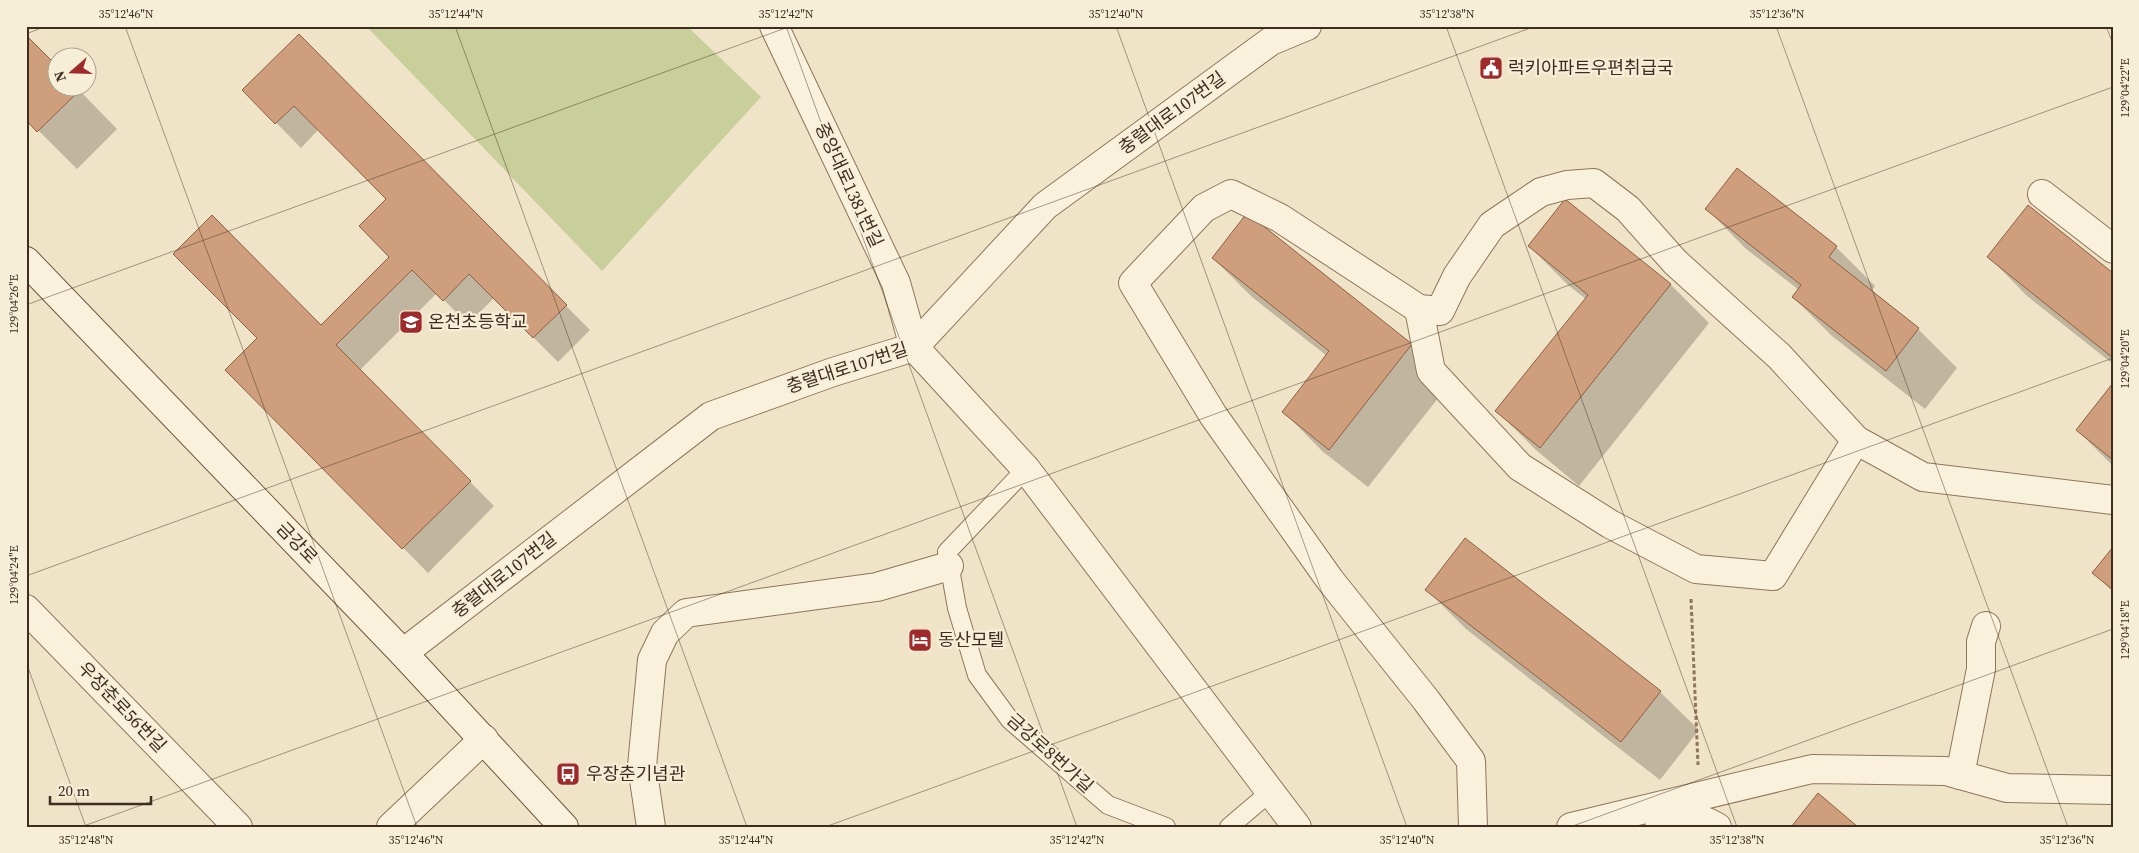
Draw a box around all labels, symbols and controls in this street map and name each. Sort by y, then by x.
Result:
text: 35°12'46"N [98,6,154,22]
text: 35°12'44"N [428,6,484,22]
text: 35°12'42"N [758,6,814,22]
text: 35°12'40"N [1088,6,1144,22]
text: 35°12'38"N [1419,6,1475,22]
text: 35°12'36"N [1749,6,1805,22]
north arrow [48,48,98,98]
public building icon: 럭키아파트우편취급국 [1478,55,1504,81]
place label: 럭키아파트우편취급국 [1508,55,1674,80]
text: 129°04'22"E [2117,58,2133,118]
street label: 충렬대로107번길 [1113,65,1230,160]
text: N [49,68,71,85]
street label: 중앙대로1381번길 [810,118,889,251]
text: 129°04'26"E [6,274,22,334]
school or university icon: 온천초등학교 [398,309,424,335]
place label: 온천초등학교 [428,309,527,334]
text: 129°04'20"E [2117,329,2133,389]
street label: 충렬대로107번길 [783,336,911,399]
street label: 금강로 [271,516,324,569]
street label: 충렬대로107번길 [446,526,561,623]
text: 129°04'24"E [6,545,22,605]
text: 129°04'18"E [2117,600,2133,660]
hotel icon: 동산모텔 [907,627,933,653]
place label: 동산모텔 [938,627,1004,652]
street label: 우장춘로56번길 [73,656,172,758]
street label: 금강로8번가길 [1002,707,1099,798]
bus stop icon: 우장춘기념관 [555,761,581,787]
place label: 우장춘기념관 [586,761,686,786]
scale bar [50,773,151,805]
text: 20 m [58,780,90,801]
text: 35°12'48"N [58,832,114,848]
text: 35°12'46"N [388,832,444,848]
text: 35°12'44"N [718,832,774,848]
text: 35°12'42"N [1049,832,1105,848]
text: 35°12'40"N [1379,832,1435,848]
text: 35°12'38"N [1709,832,1765,848]
text: 35°12'36"N [2039,832,2095,848]

